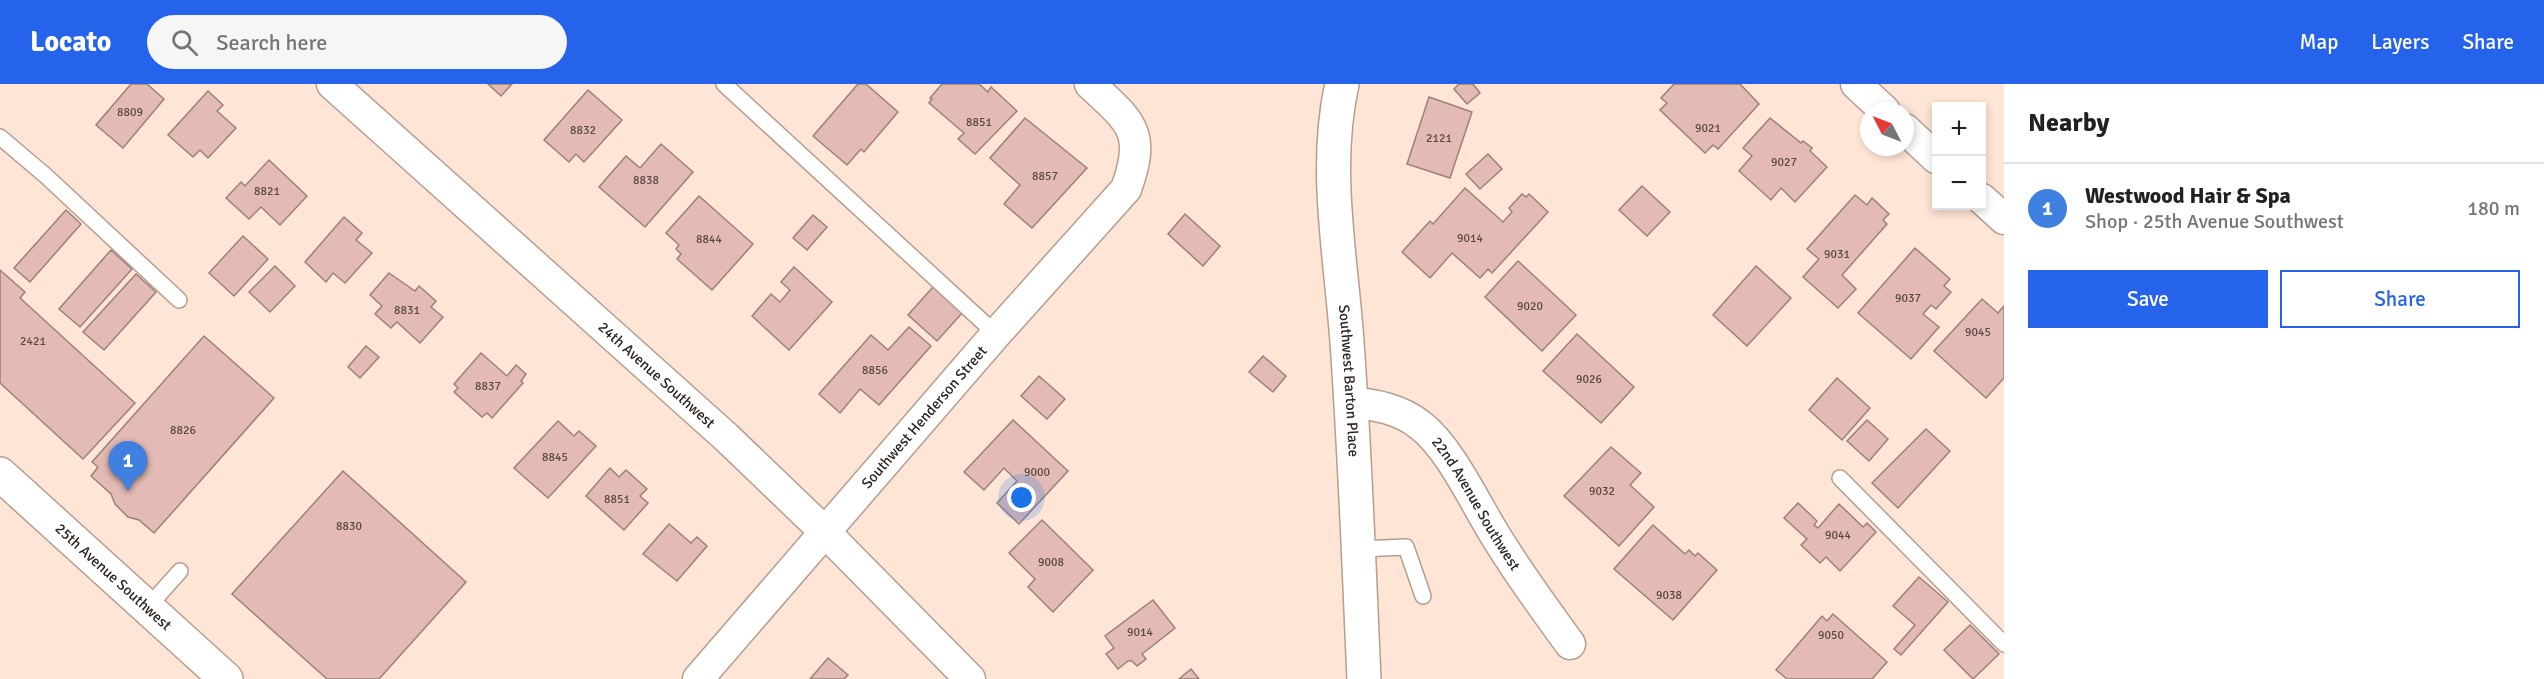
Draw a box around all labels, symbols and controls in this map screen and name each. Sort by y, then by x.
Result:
search box [147,15,567,69]
text: Locato [30,25,111,59]
icon: search [168,26,201,59]
text: Search here [216,29,327,56]
text: Map [2300,29,2338,55]
text: Layers [2371,29,2429,55]
text: Share [2462,29,2514,55]
north arrow [1860,102,1914,156]
map controls [1932,102,1986,210]
button: + [1932,102,1986,156]
house number: 8809 [117,105,143,120]
text: Nearby [2028,107,2109,139]
house number: 8851 [966,115,992,130]
house number: 9021 [1695,121,1721,136]
house number: 8832 [570,123,596,138]
house number: 2121 [1426,131,1452,146]
house number: 9027 [1771,155,1797,170]
button: − [1932,156,1986,210]
house number: 8857 [1032,169,1058,184]
house number: 8838 [633,173,659,188]
text: Westwood Hair & Spa [2085,182,2291,209]
house number: 8821 [254,184,280,199]
text: 1 [2042,196,2053,221]
text: 180 m [2467,196,2520,221]
text: Shop · 25th Avenue Southwest [2085,209,2344,234]
house number: 9014 [1457,231,1483,246]
house number: 8844 [696,232,722,247]
house number: 9031 [1824,247,1850,262]
button: Save [2028,270,2268,328]
button: Share [2280,270,2520,328]
house number: 9037 [1895,291,1921,306]
house number: 9020 [1517,299,1543,314]
house number: 8831 [394,303,420,318]
street label: Southwest Barton Place [1335,304,1363,457]
street label: 24th Avenue Southwest [595,318,719,432]
house number: 9045 [1965,325,1991,340]
house number: 2421 [20,334,46,349]
street label: Southwest Henderson Street [858,342,991,492]
house number: 8856 [862,363,888,378]
house number: 9026 [1576,372,1602,387]
house number: 8837 [475,379,501,394]
house number: 8826 [170,423,196,438]
street label: 22nd Avenue Southwest [1428,433,1524,574]
pin: 1 [108,442,148,491]
house number: 8845 [542,450,568,465]
house number: 9000 [1024,465,1050,480]
your location [1007,483,1036,512]
house number: 9032 [1589,484,1615,499]
house number: 8851 [604,492,630,507]
street label: 25th Avenue Southwest [51,519,175,634]
house number: 8830 [336,519,362,534]
house number: 9044 [1825,528,1851,543]
house number: 9008 [1038,555,1064,570]
house number: 9038 [1656,588,1682,603]
house number: 9014 [1127,625,1153,640]
house number: 9050 [1818,628,1844,643]

